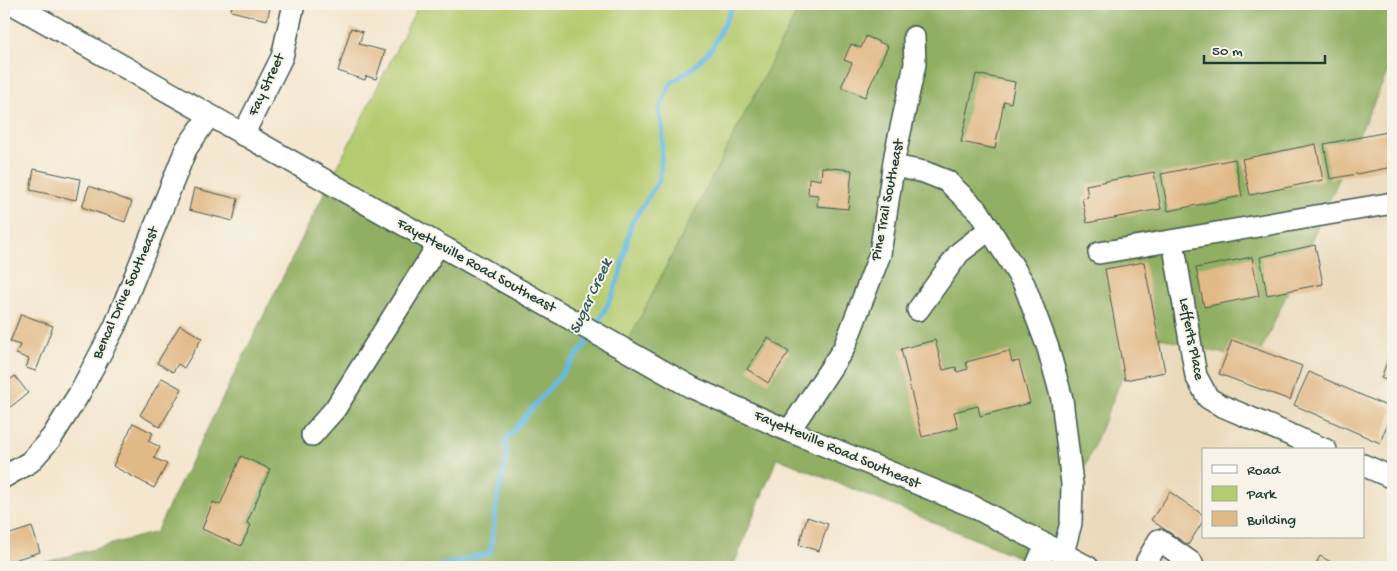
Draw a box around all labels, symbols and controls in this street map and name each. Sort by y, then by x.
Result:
scale bar [1204,32,1326,64]
text: 50 m [1212,43,1243,61]
street label: Fay Street [244,49,290,120]
street label: Pine Trail Southeast [867,136,909,263]
street label: Fayetteville Road Southeast [393,214,560,318]
street label: Bencal Drive Southeast [88,222,164,363]
water label: Sugar Creek [566,255,618,337]
street label: Lefferts Place [1174,296,1208,382]
street label: Fayetteville Road Southeast [750,406,925,494]
legend [1202,448,1364,538]
text: Road [1247,462,1281,480]
text: Park [1246,486,1277,504]
text: Building [1246,512,1296,530]

